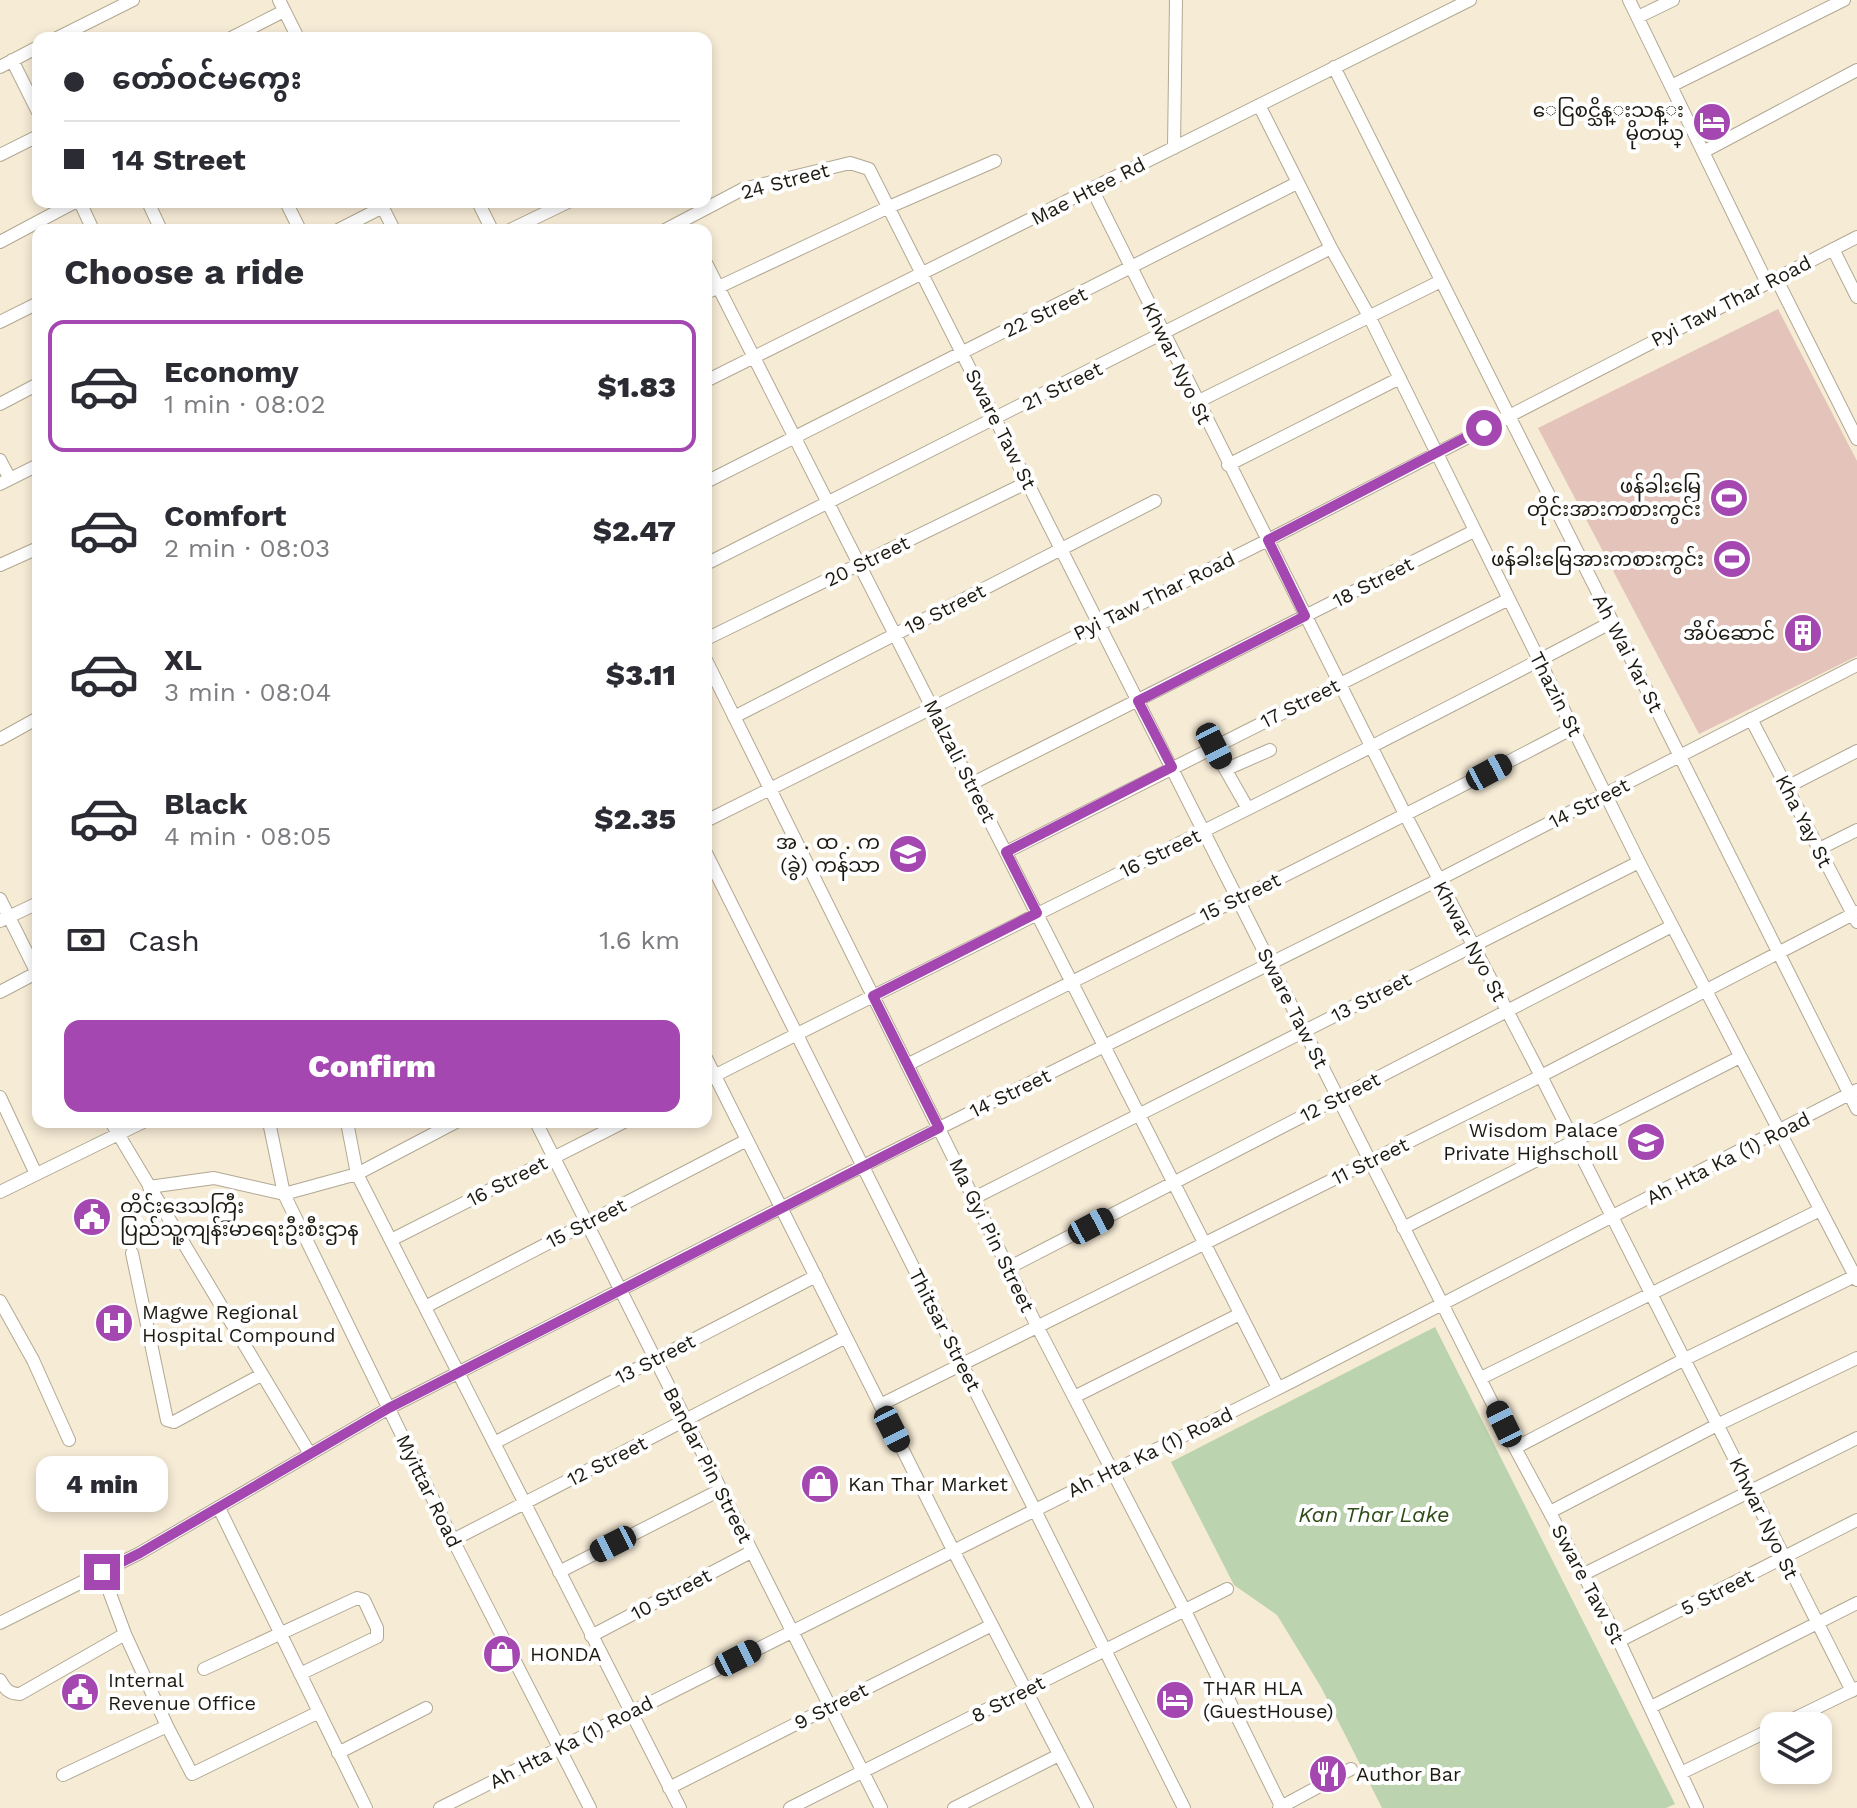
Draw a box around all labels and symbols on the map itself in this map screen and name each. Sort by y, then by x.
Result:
place label: ေငြစင္သိန္းသန္း မိုတယ္ [1533,96,1684,150]
hotel icon: ေငြစင္သိန္းသန္း မိုတယ္ [1691,101,1733,143]
street label: Mae Htee Rd [1027,152,1149,230]
street label: 24 Street [738,158,832,204]
street label: Pyi Taw Thar Road [1647,250,1815,352]
street label: 22 Street [999,281,1091,343]
street label: Khwar Nyo St [1137,298,1217,428]
street label: 21 Street [1018,356,1107,416]
street label: Sware Taw St [960,365,1042,494]
route start [1466,410,1502,446]
place label: ဖန်ခါးမြေ တိုင်းအားကစားကွင်း [1527,472,1701,526]
sports icon: ဖန်ခါးမြေ တိုင်းအားကစားကွင်း [1708,477,1750,519]
street label: 20 Street [821,530,914,592]
sports icon: ဖန်ခါးမြေအားကစားကွင်း [1711,538,1753,580]
place label: ဖန်ခါးမြေအားကစားကွင်း [1491,545,1704,575]
street label: Pyi Taw Thar Road [1069,547,1239,645]
street label: 18 Street [1329,551,1418,612]
street label: 19 Street [901,578,990,639]
street label: Ah Wai Yar St [1588,590,1668,717]
building icon: အိပ်ဆောင် [1782,612,1824,654]
place label: အိပ်ဆောင် [1683,619,1775,645]
street label: Thazin St [1524,648,1588,741]
street label: 17 Street [1256,673,1344,733]
street label: Malzali Street [919,695,1002,827]
car [1192,719,1236,773]
car [1462,750,1516,794]
street label: Kha Yay St [1770,771,1838,872]
street label: 14 Street [1545,772,1634,833]
street label: 16 Street [1116,823,1205,883]
place label: အ . ထ . က (ခွဲ) ကန်သာ [776,830,880,881]
school or university icon: အ . ထ . က (ခွဲ) ကန်သာ [887,833,929,875]
street label: 15 Street [1196,867,1285,927]
street label: Khwar Nyo St [1428,877,1512,1006]
street label: Sware Taw St [1252,944,1334,1073]
street label: 13 Street [1327,966,1416,1027]
street label: 14 Street [966,1063,1055,1123]
street label: 12 Street [1296,1066,1385,1127]
street label: Ah Hta Ka (1) Road [1642,1106,1814,1210]
place label: Wisdom Palace Private Highscholl [1443,1118,1618,1165]
school or university icon: Wisdom Palace Private Highscholl [1625,1121,1667,1163]
street label: 11 Street [1328,1132,1413,1190]
street label: 16 Street [463,1150,552,1211]
street label: Ma Gyi Pin Street [944,1154,1040,1316]
place label: တိုင်းဒေသကြီး ပြည်သူ့ကျန်းမာရေးဦးစီးဌာန [120,1192,359,1245]
street label: 15 Street [542,1192,631,1253]
public building icon: တိုင်းဒေသကြီး ပြည်သူ့ကျန်းမာရေးဦးစီးဌာန [71,1196,113,1238]
car [1064,1204,1118,1248]
street label: Thitsar Street [904,1265,986,1396]
place label: Magwe Regional Hospital Compound [142,1300,335,1347]
hospital icon: Magwe Regional Hospital Compound [93,1302,135,1344]
street label: 13 Street [611,1328,700,1389]
street label: Bandar Pin Street [658,1383,758,1548]
car [1483,1397,1525,1451]
car [870,1402,914,1456]
street label: Ah Hta Ka (1) Road [1064,1402,1236,1502]
street label: 12 Street [563,1430,652,1491]
street label: Myittar Road [391,1431,467,1551]
street label: Khwar Nyo St [1724,1453,1804,1583]
callout: 4 min [36,1456,168,1512]
shop icon: Kan Thar Market [799,1463,841,1505]
place label: Kan Thar Market [848,1472,1008,1496]
water label: Kan Thar Lake [1298,1502,1450,1527]
street label: Sware Taw St [1546,1520,1630,1648]
car [586,1522,640,1566]
route end [84,1554,120,1590]
street label: 10 Street [627,1563,716,1625]
street label: 5 Street [1677,1563,1758,1621]
shop icon: HONDA [481,1633,523,1675]
car [711,1636,765,1680]
place label: HONDA [530,1642,602,1666]
place label: Internal Revenue Office [108,1668,256,1715]
street label: 8 Street [967,1670,1049,1728]
public building icon: Internal Revenue Office [59,1671,101,1713]
place label: THAR HLA (GuestHouse) [1203,1676,1334,1723]
street label: 9 Street [790,1677,872,1735]
hotel icon: THAR HLA (GuestHouse) [1154,1679,1196,1721]
street label: Ah Hta Ka (1) Road [485,1690,657,1794]
restaurant icon: Author Bar [1307,1753,1349,1795]
place label: Author Bar [1356,1762,1461,1786]

